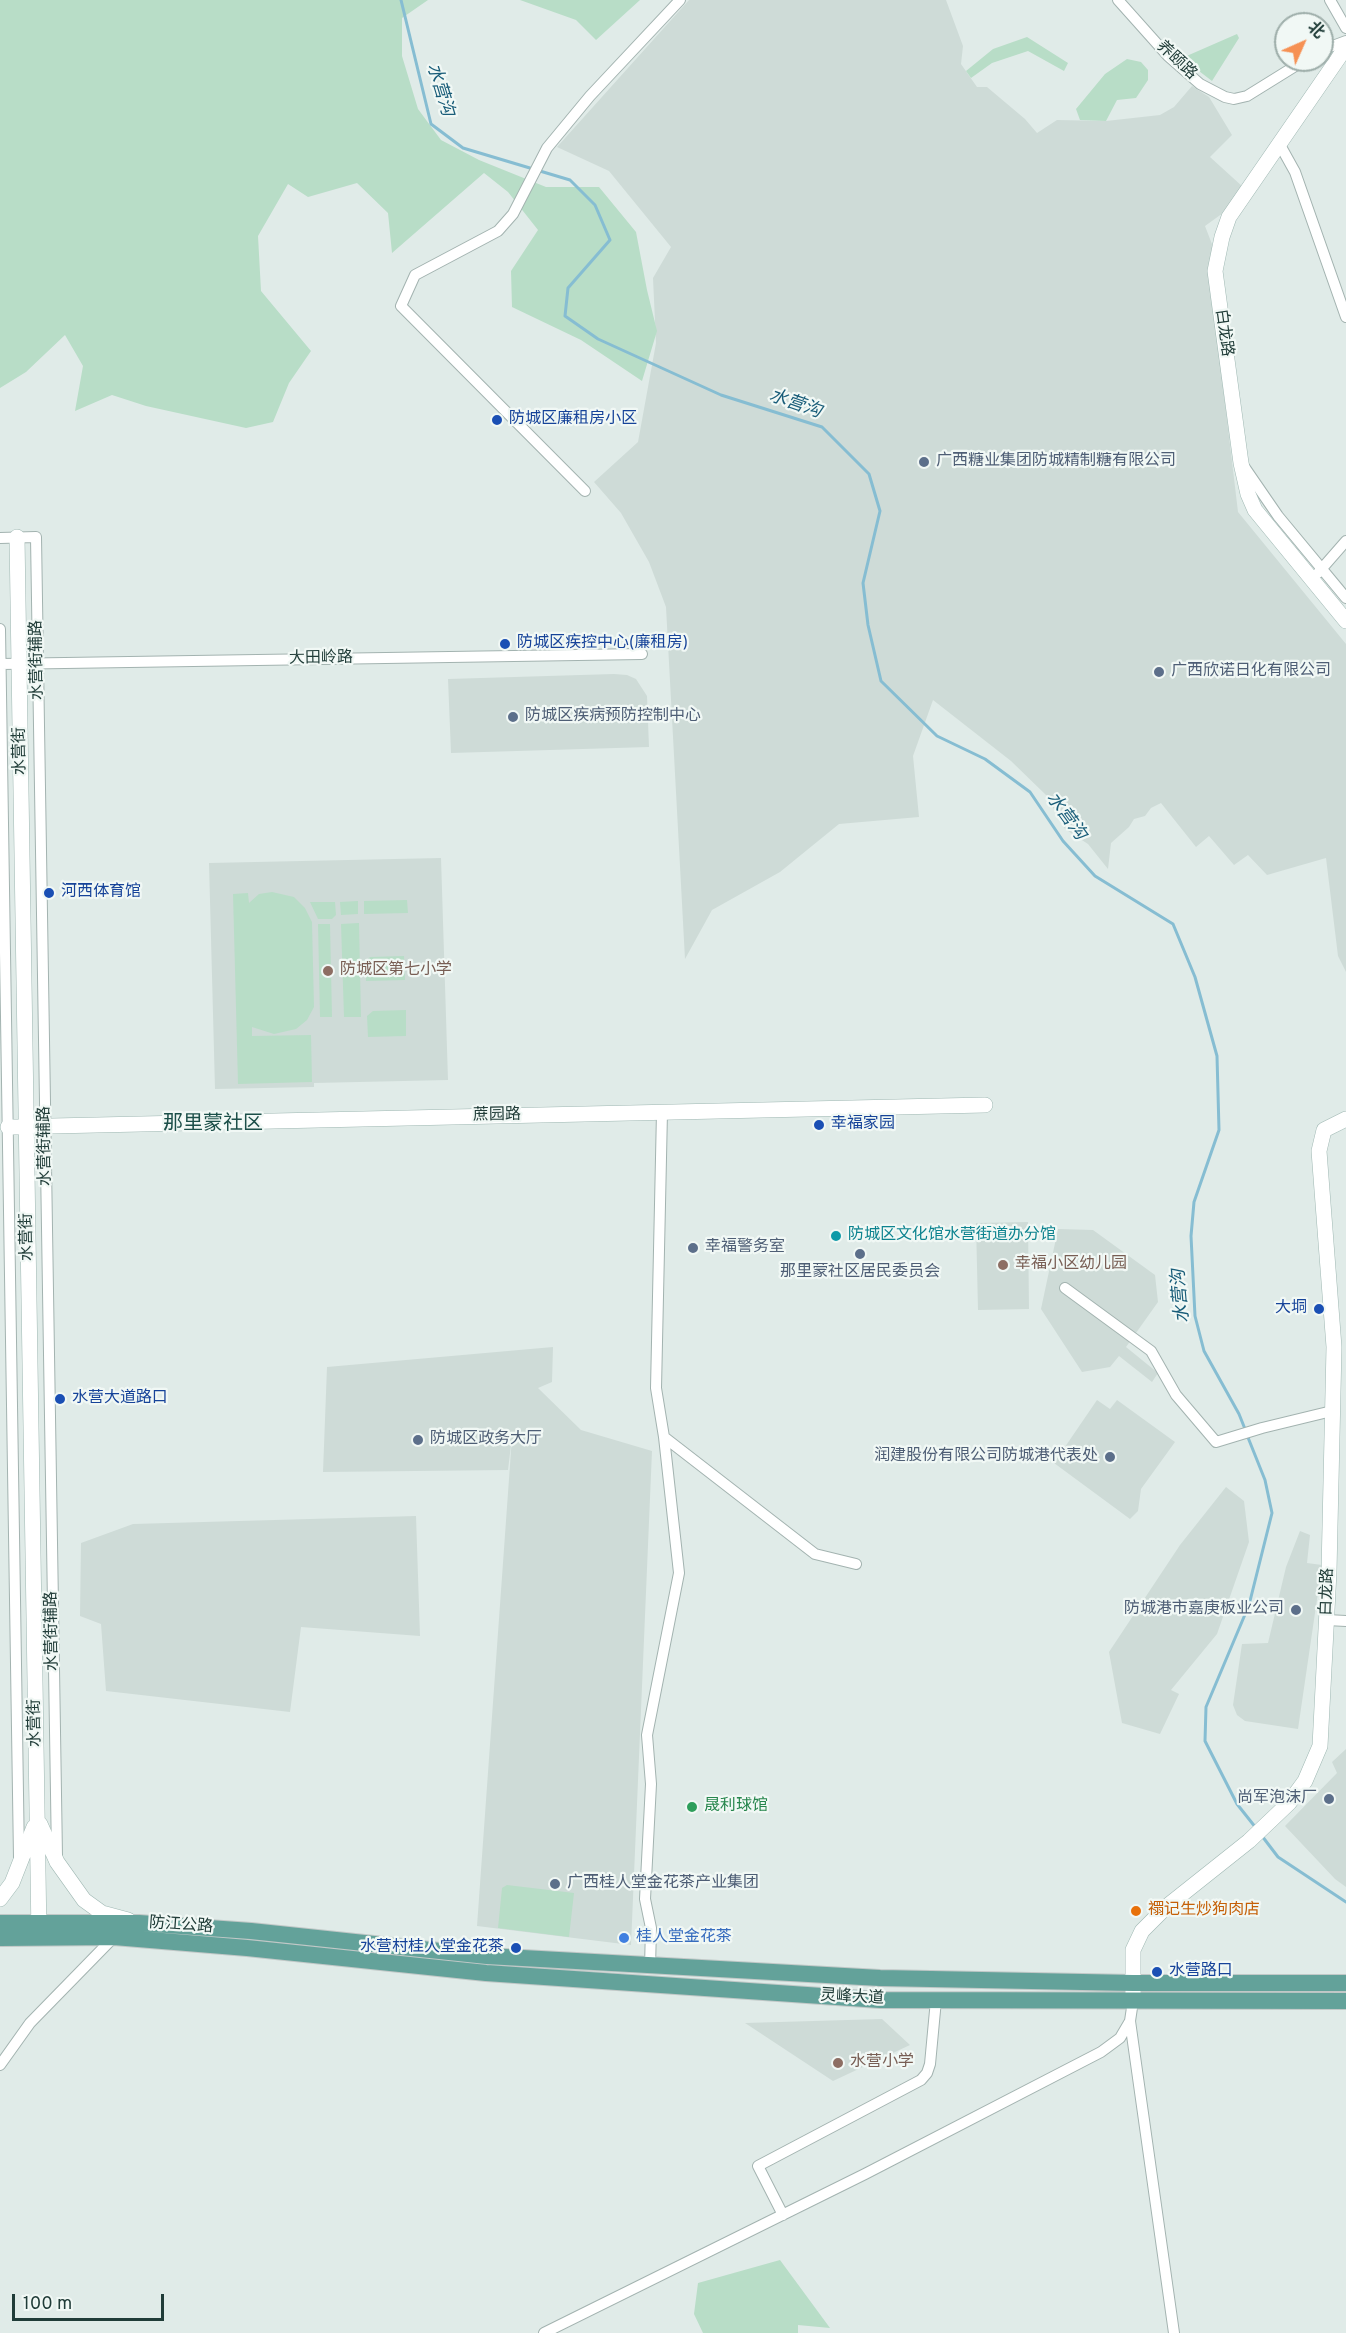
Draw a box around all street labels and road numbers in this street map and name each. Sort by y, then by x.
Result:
street label: 养颐路 [1152,38,1200,84]
street label: 白龙路 [1210,308,1236,358]
street label: 水营街辅路 [28,620,48,700]
street label: 大田岭路 [289,649,353,669]
street label: 水营街 [11,727,31,775]
street label: 水营街辅路 [36,1106,56,1186]
street label: 蔗园路 [473,1106,521,1126]
street label: 水营街 [18,1213,38,1261]
street label: 白龙路 [1318,1568,1338,1616]
street label: 水营街辅路 [43,1591,63,1671]
street label: 水营街 [26,1699,46,1747]
street label: 防江公路 [148,1914,214,1938]
street label: 灵峰大道 [820,1987,884,2009]

